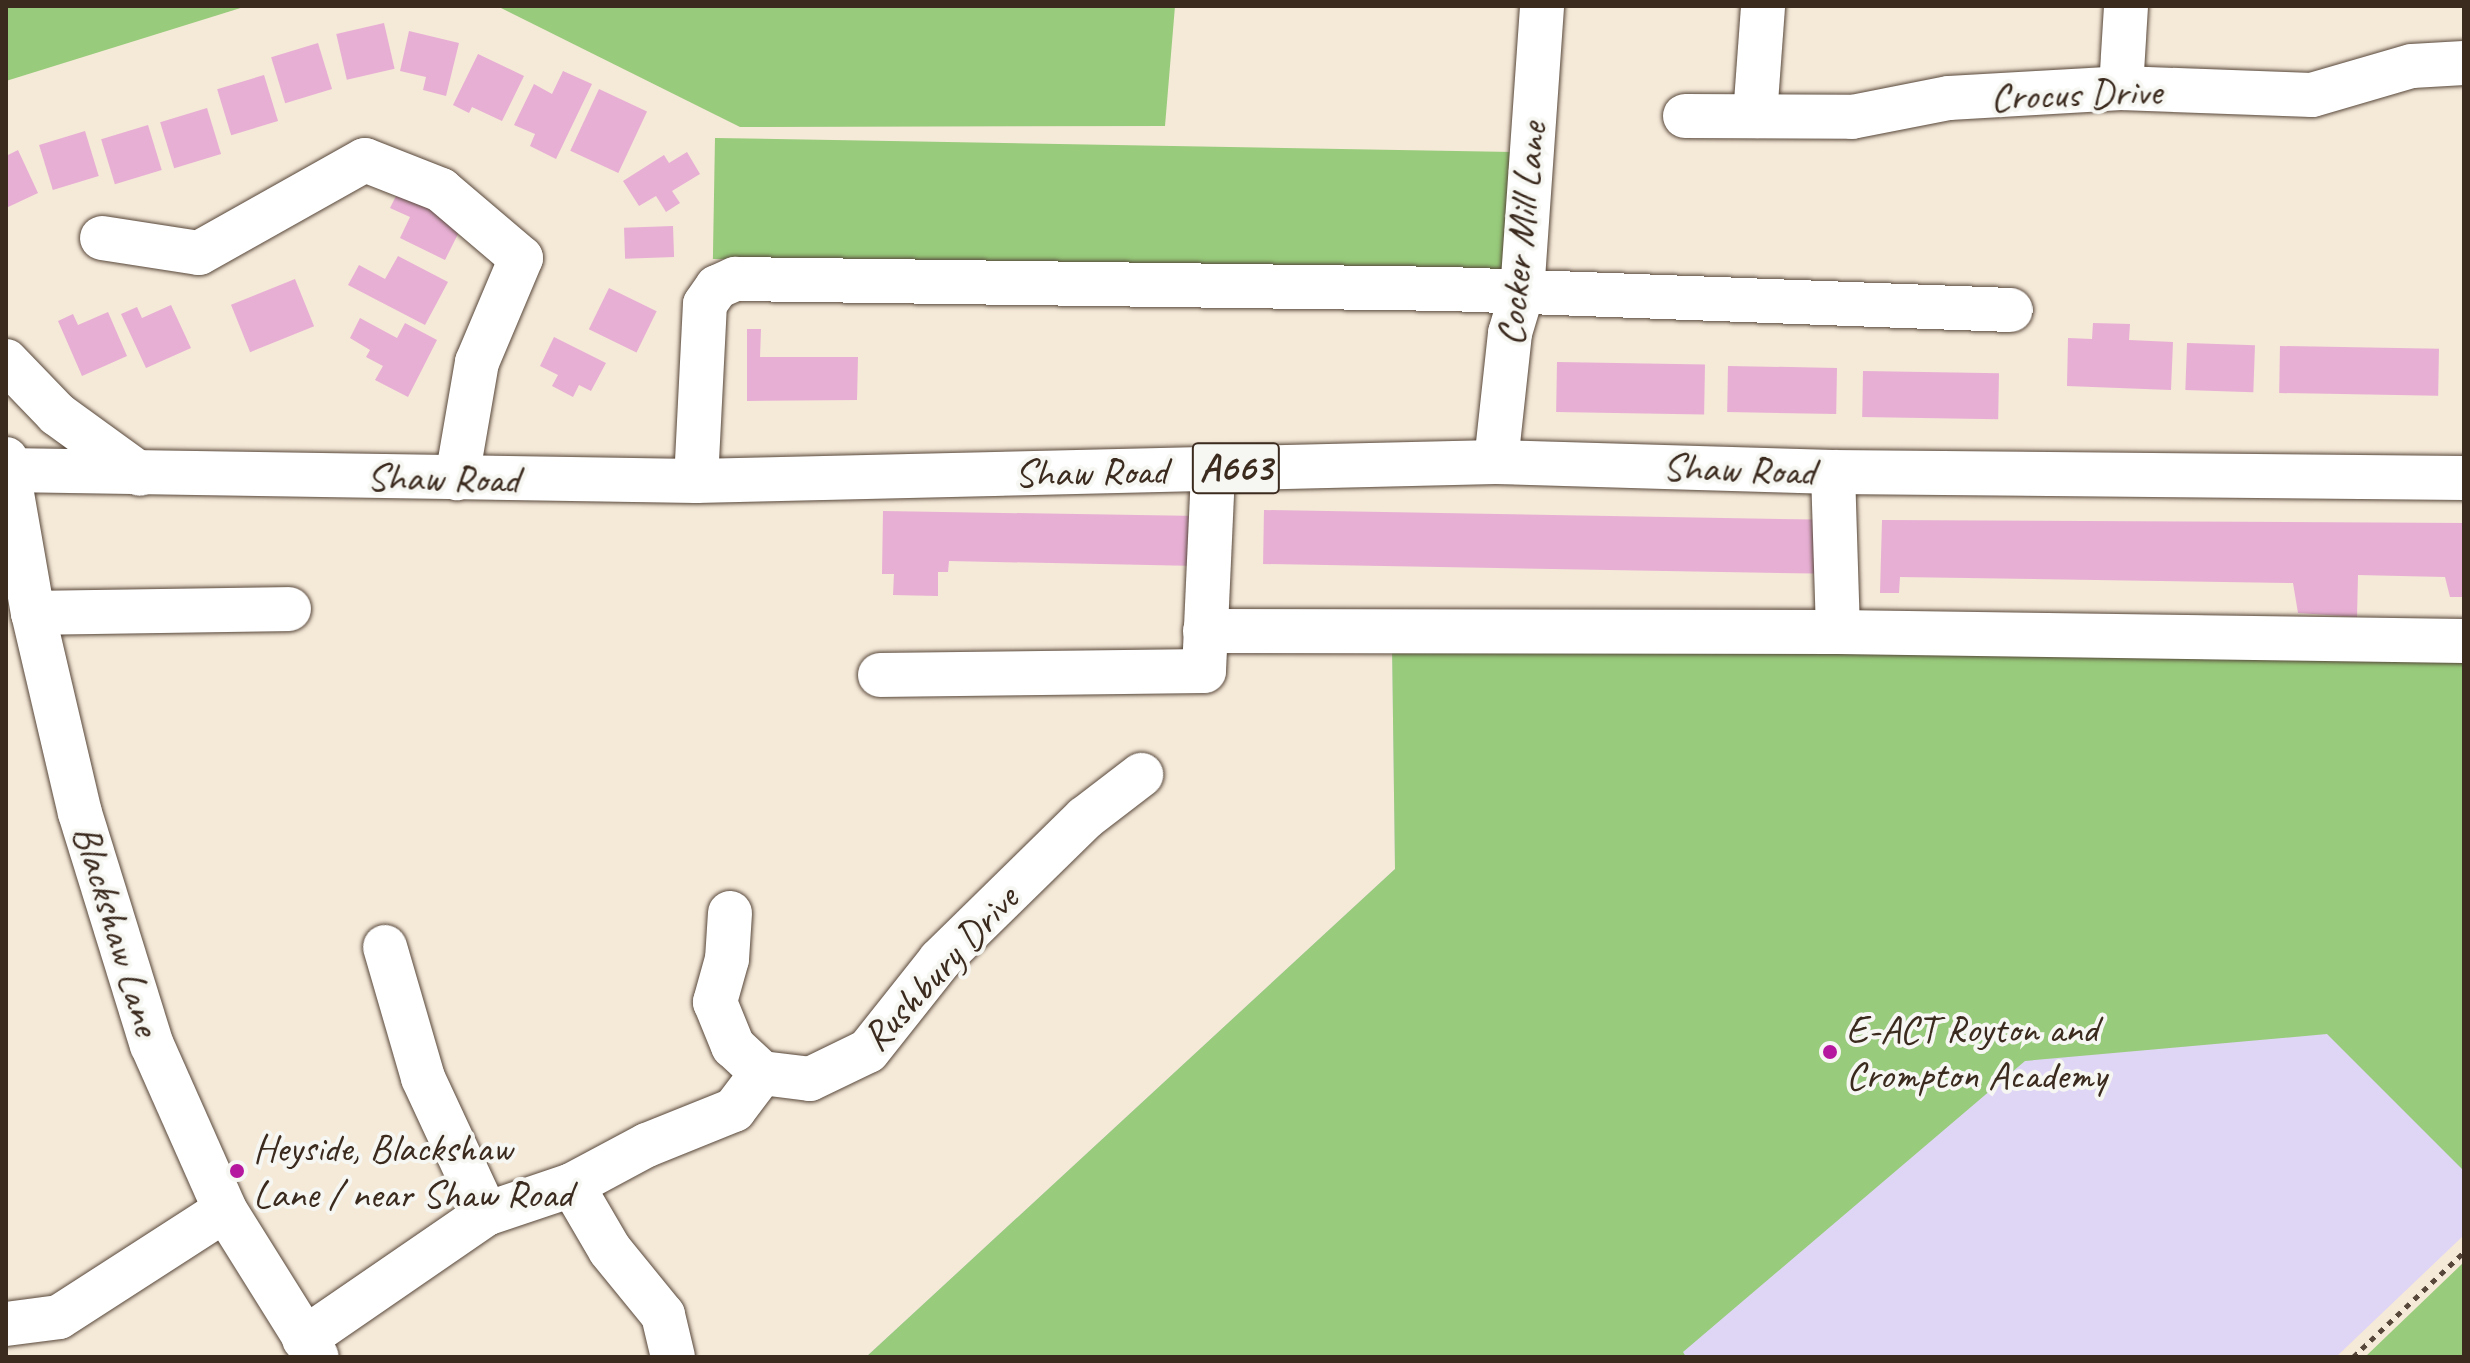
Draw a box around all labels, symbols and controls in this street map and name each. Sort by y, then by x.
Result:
street label: Crocus Drive [1990,67,2162,121]
street label: Cocker Mill Lane [1485,120,1557,348]
road number: A663 [1190,434,1282,502]
street label: Shaw Road [1661,442,1817,496]
street label: Shaw Road [1014,447,1168,497]
street label: Shaw Road [366,453,520,503]
street label: Blackshaw Lane [62,819,172,1041]
street label: Rushbury Drive [851,875,1029,1061]
place label: E-ACT Royton and Crompton Academy [1846,1005,2105,1099]
marker: E-ACT Royton and Crompton Academy [1821,1043,1839,1061]
place label: Heyside, Blackshaw Lane / near Shaw Road [253,1124,576,1218]
marker: Heyside, Blackshaw Lane / near Shaw Road [228,1162,246,1180]

